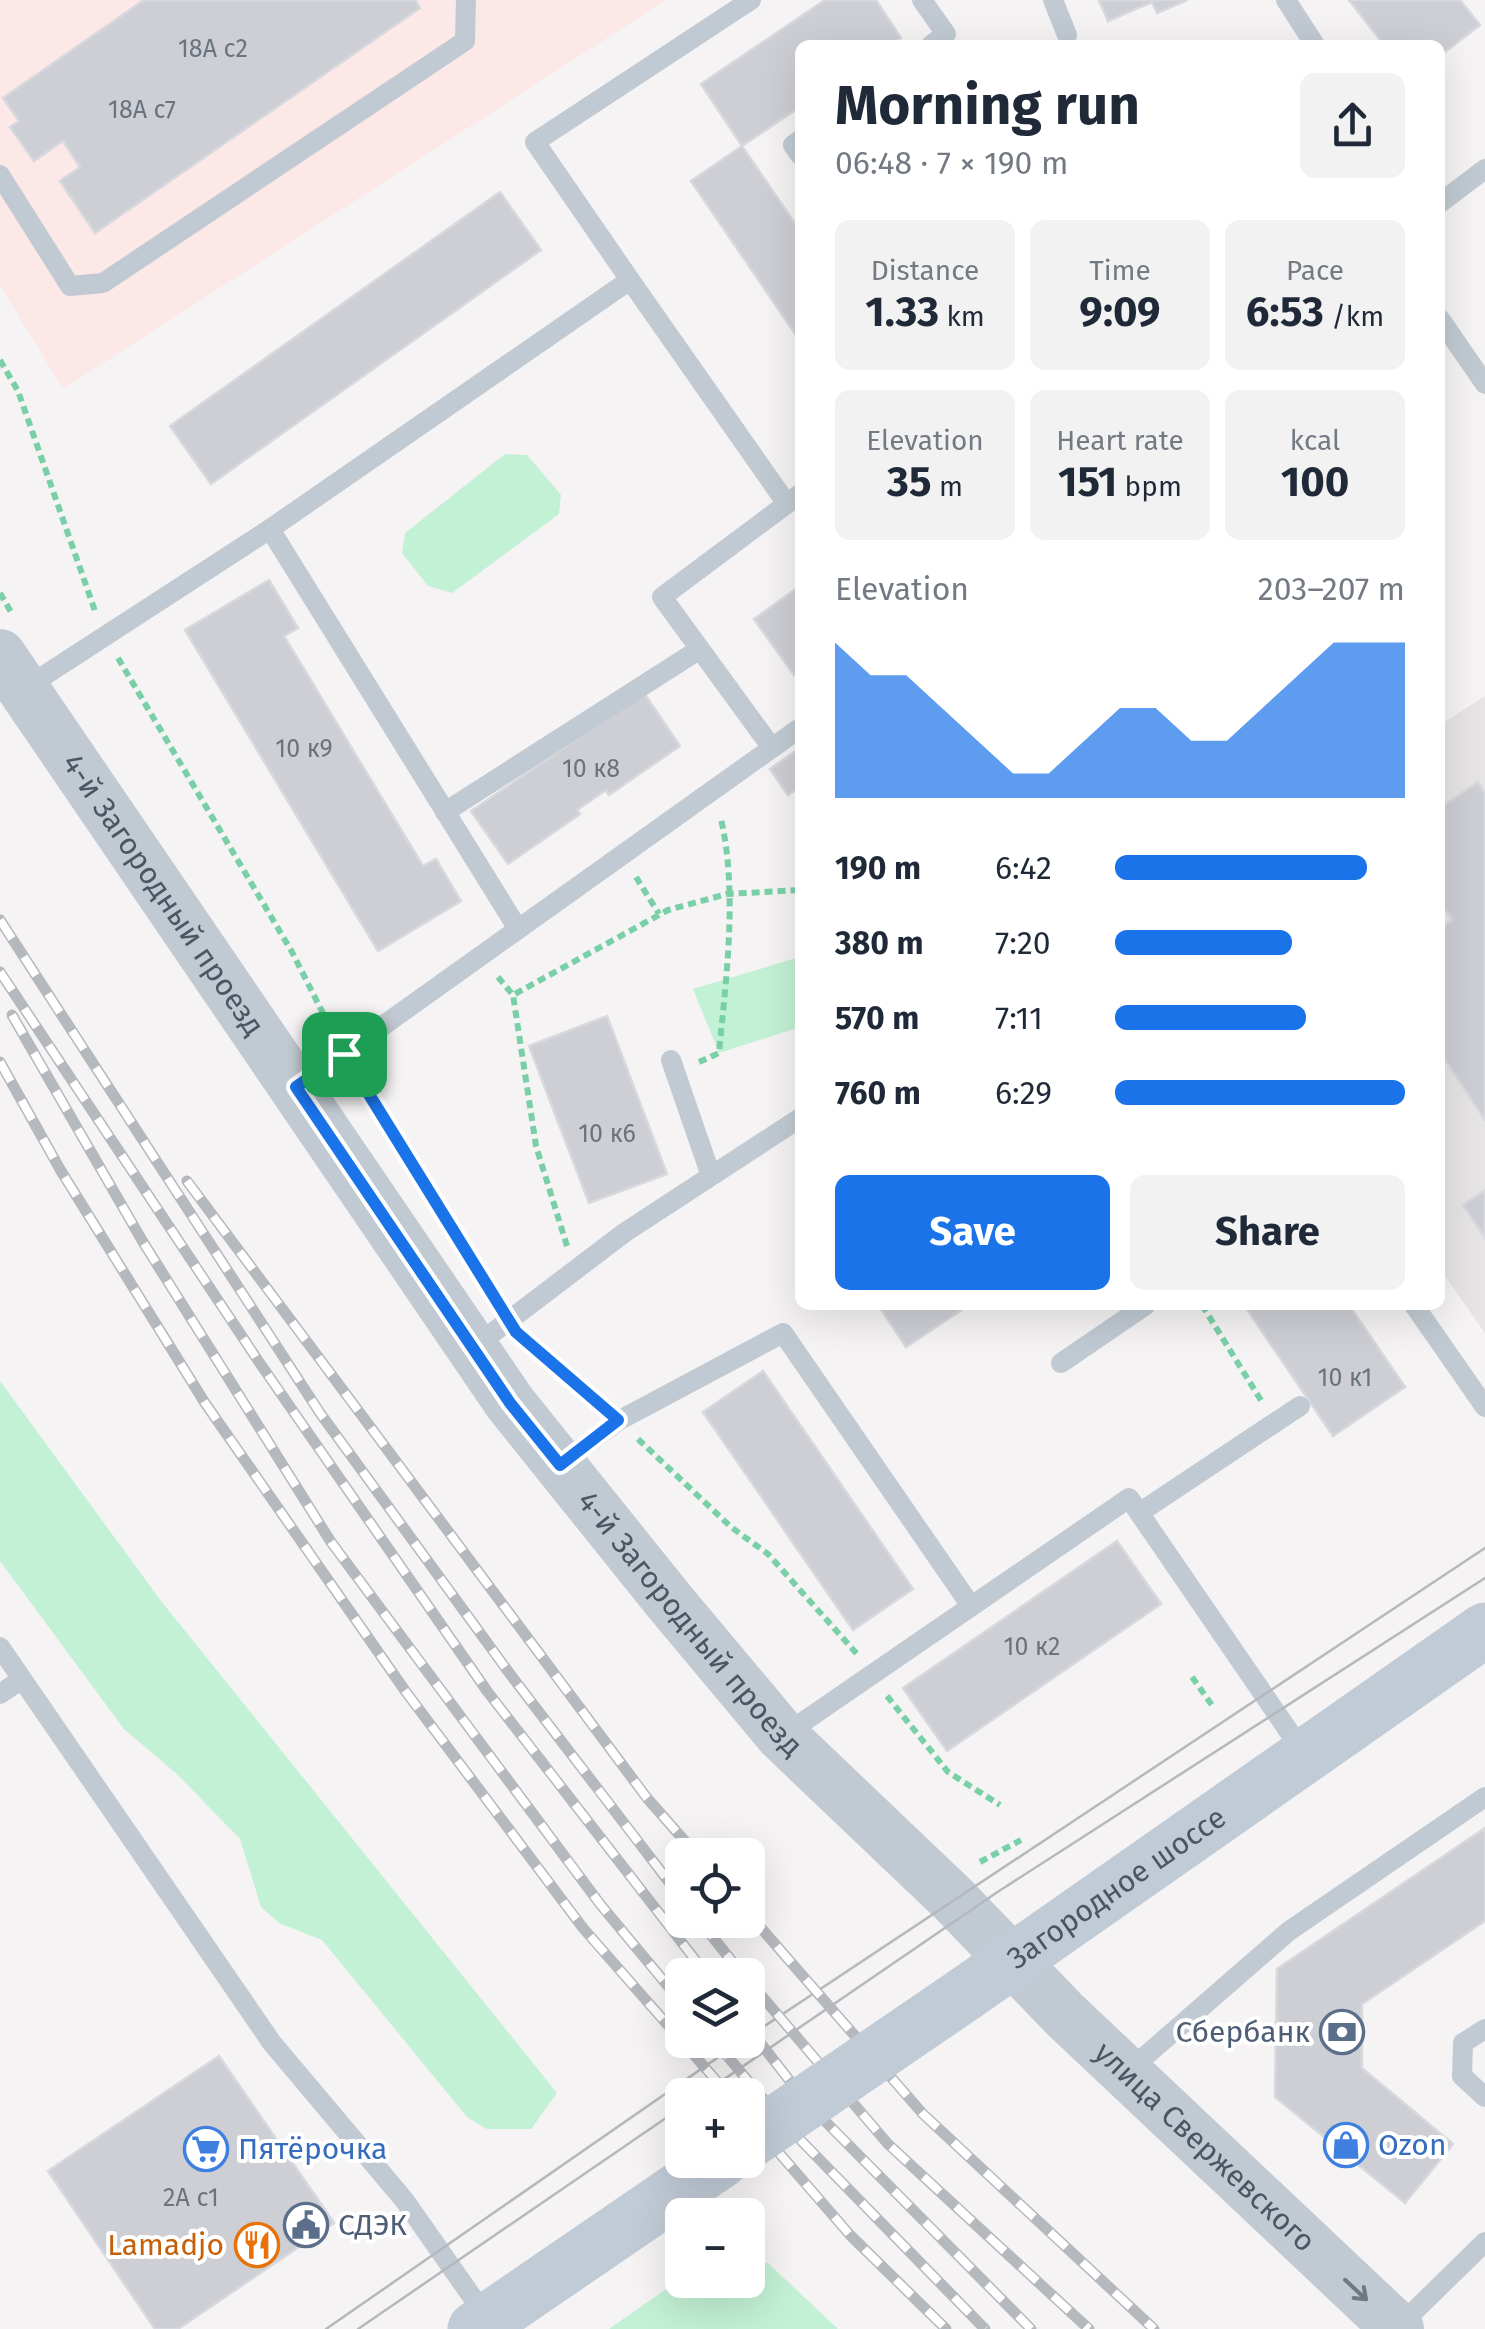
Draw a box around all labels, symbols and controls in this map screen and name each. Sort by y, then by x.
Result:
house number: 18А с2 [178,34,248,64]
text: Morning run [835,73,1140,139]
button: share [1300,73,1405,178]
house number: 18А с7 [108,95,176,125]
text: 06:48 · 7 × 190 m [835,144,1068,182]
text: Distance [871,254,979,287]
text: Time [1089,254,1151,287]
text: Pace [1286,254,1344,287]
text: 1.33 [865,287,939,337]
text: 9:09 [1079,287,1161,337]
text: 6:53 [1246,287,1324,337]
text: km [939,300,985,333]
text: /km [1324,300,1384,333]
text: Elevation [866,424,984,457]
text: Heart rate [1056,424,1184,457]
text: kcal [1290,424,1340,457]
text: 35 [887,457,931,507]
text: 151 [1058,457,1117,507]
text: 100 [1281,457,1349,507]
text: m [931,470,963,503]
text: bpm [1117,470,1182,503]
text: Elevation [835,570,969,608]
text: 203–207 m [1258,570,1405,608]
house number: 10 к9 [275,734,333,764]
street label: 4-й Загородный проезд [55,747,272,1042]
house number: 10 к8 [562,754,620,784]
text: 190 m [835,849,921,887]
text: 6:42 [995,849,1052,887]
text: 380 m [835,924,924,962]
text: 7:20 [995,924,1051,962]
text: 570 m [835,999,919,1037]
text: 7:11 [995,999,1043,1037]
pin [302,1012,387,1097]
icon: arrive [317,1027,372,1082]
text: 760 m [835,1074,921,1112]
text: 6:29 [995,1074,1052,1112]
house number: 10 к6 [578,1119,636,1149]
button: Save [835,1175,1110,1290]
button: Share [1130,1175,1405,1290]
house number: 10 к1 [1318,1363,1372,1393]
street label: 4-й Загородный проезд [570,1484,810,1764]
house number: 10 к2 [1004,1632,1060,1662]
street label: Загородное шоссе [1000,1799,1233,1977]
map controls [665,1838,765,2298]
button: locate [665,1838,765,1938]
button: layers [665,1958,765,2058]
bank icon: Сбербанк [1319,2009,1365,2055]
place label: Сбербанк [1175,2014,1310,2050]
street label: улица Свержевского [1087,2034,1323,2259]
button: + [665,2078,765,2178]
shop icon: Ozon [1323,2122,1369,2168]
supermarket icon: Пятёрочка [183,2126,229,2172]
place label: Ozon [1378,2127,1446,2163]
place label: Пятёрочка [238,2131,387,2167]
house number: 2А с1 [163,2183,219,2213]
button: − [665,2198,765,2298]
public building icon: СДЭК [283,2202,329,2248]
place label: СДЭК [338,2207,407,2243]
restaurant icon: Lamadjo [234,2222,280,2268]
place label: Lamadjo [107,2227,224,2263]
one-way arrow [1343,2278,1368,2301]

